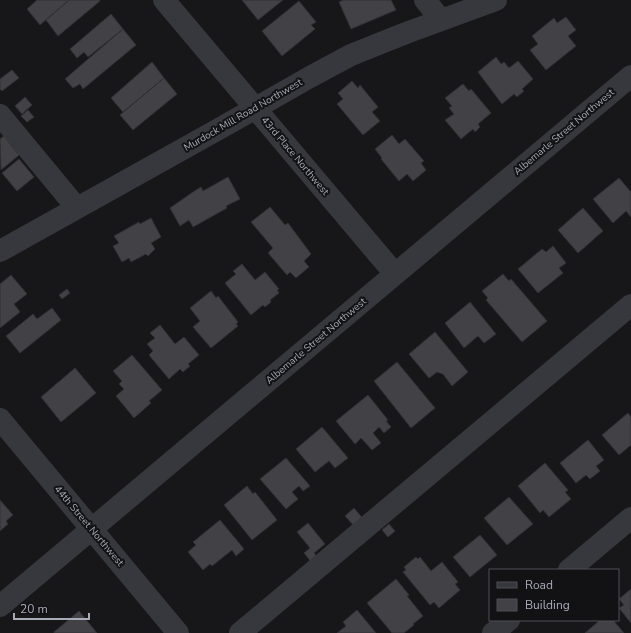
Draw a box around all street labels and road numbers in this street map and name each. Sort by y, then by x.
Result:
street label: Murdock Mill Road Northwest [181,75,305,155]
street label: Albemarle Street Northwest [511,85,618,178]
street label: 43rd Place Northwest [258,114,332,199]
street label: Albemarle Street Northwest [263,294,370,387]
street label: 44th Street Northwest [51,483,127,570]

